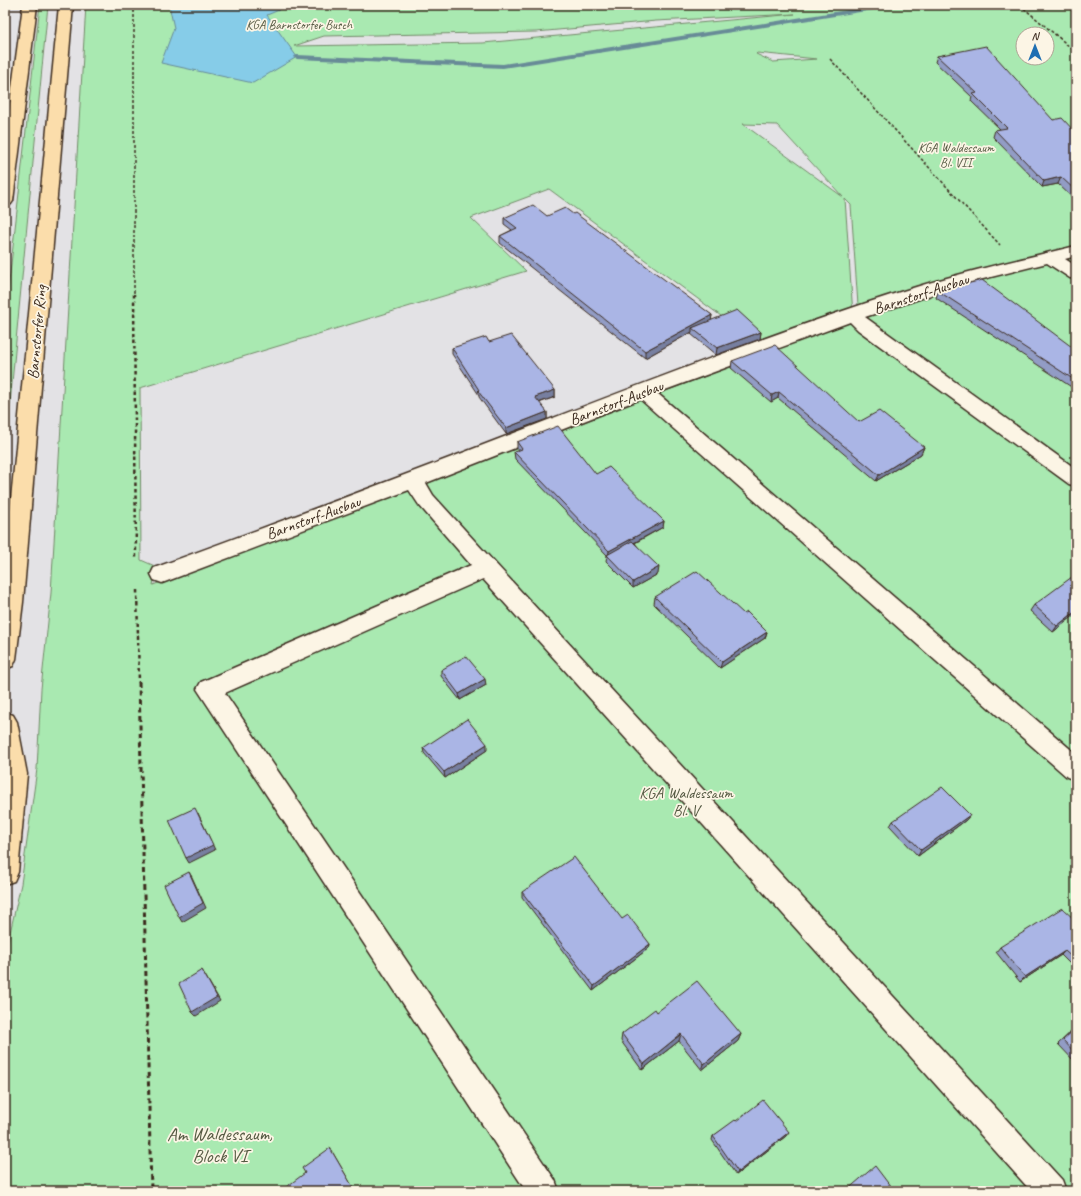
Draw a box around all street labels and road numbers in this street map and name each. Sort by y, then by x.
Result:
street label: Barnstorf-Ausbau [871,269,972,319]
street label: Barnstorfer Ring [23,283,51,380]
street label: Barnstorf-Ausbau [567,376,667,430]
street label: Barnstorf-Ausbau [263,491,364,544]

